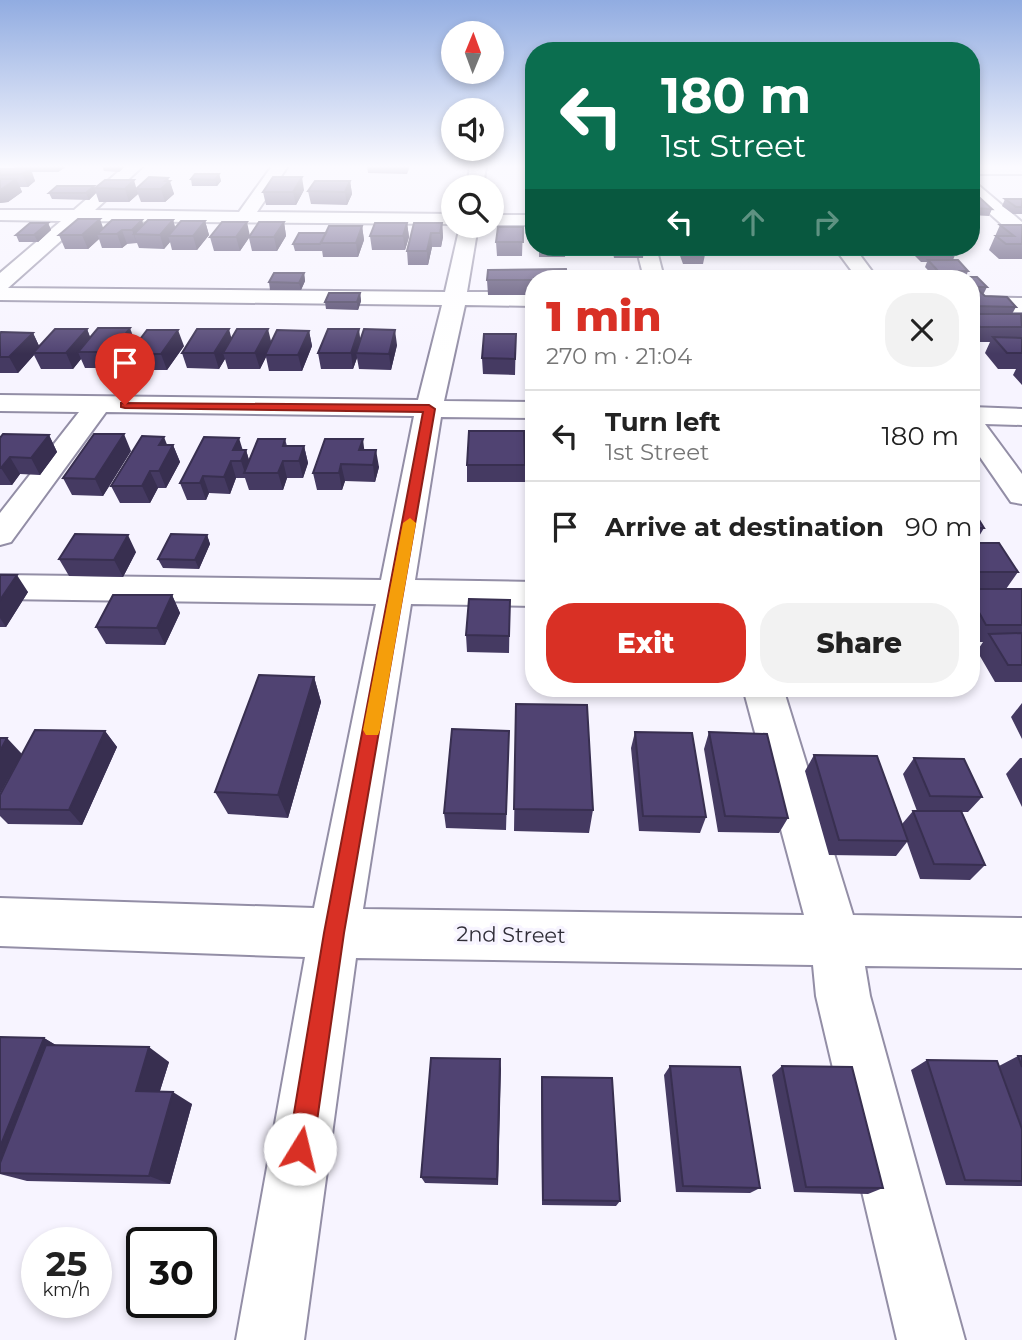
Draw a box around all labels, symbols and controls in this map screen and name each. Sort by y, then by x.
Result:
north arrow [441,21,504,84]
map controls [441,21,504,238]
text: 180 m [661,66,811,125]
icon: left [546,70,637,161]
button: sound [441,98,504,161]
text: 1st Street [661,126,806,165]
button: search [441,175,504,238]
icon: left [661,203,699,241]
icon: ahead [734,203,772,241]
icon: right [807,203,845,241]
text: 1 min [546,290,662,342]
button: close [885,293,959,367]
pin [95,333,155,405]
text: 270 m · 21:04 [546,342,692,370]
icon: arrive [106,344,144,382]
text: Turn left [605,406,721,438]
icon: left [546,417,584,455]
text: 180 m [881,420,959,452]
text: 1st Street [605,438,709,466]
icon: arrive [546,508,584,546]
text: Arrive at destination [605,511,884,543]
text: 90 m [905,511,973,543]
button: Exit [546,603,746,683]
button: Share [760,603,959,683]
street label: 2nd Street [456,921,566,948]
position arrow [263,1112,337,1186]
speed limit sign: 30 [126,1227,217,1318]
text: 25 [46,1242,87,1285]
text: km/h [42,1279,91,1301]

